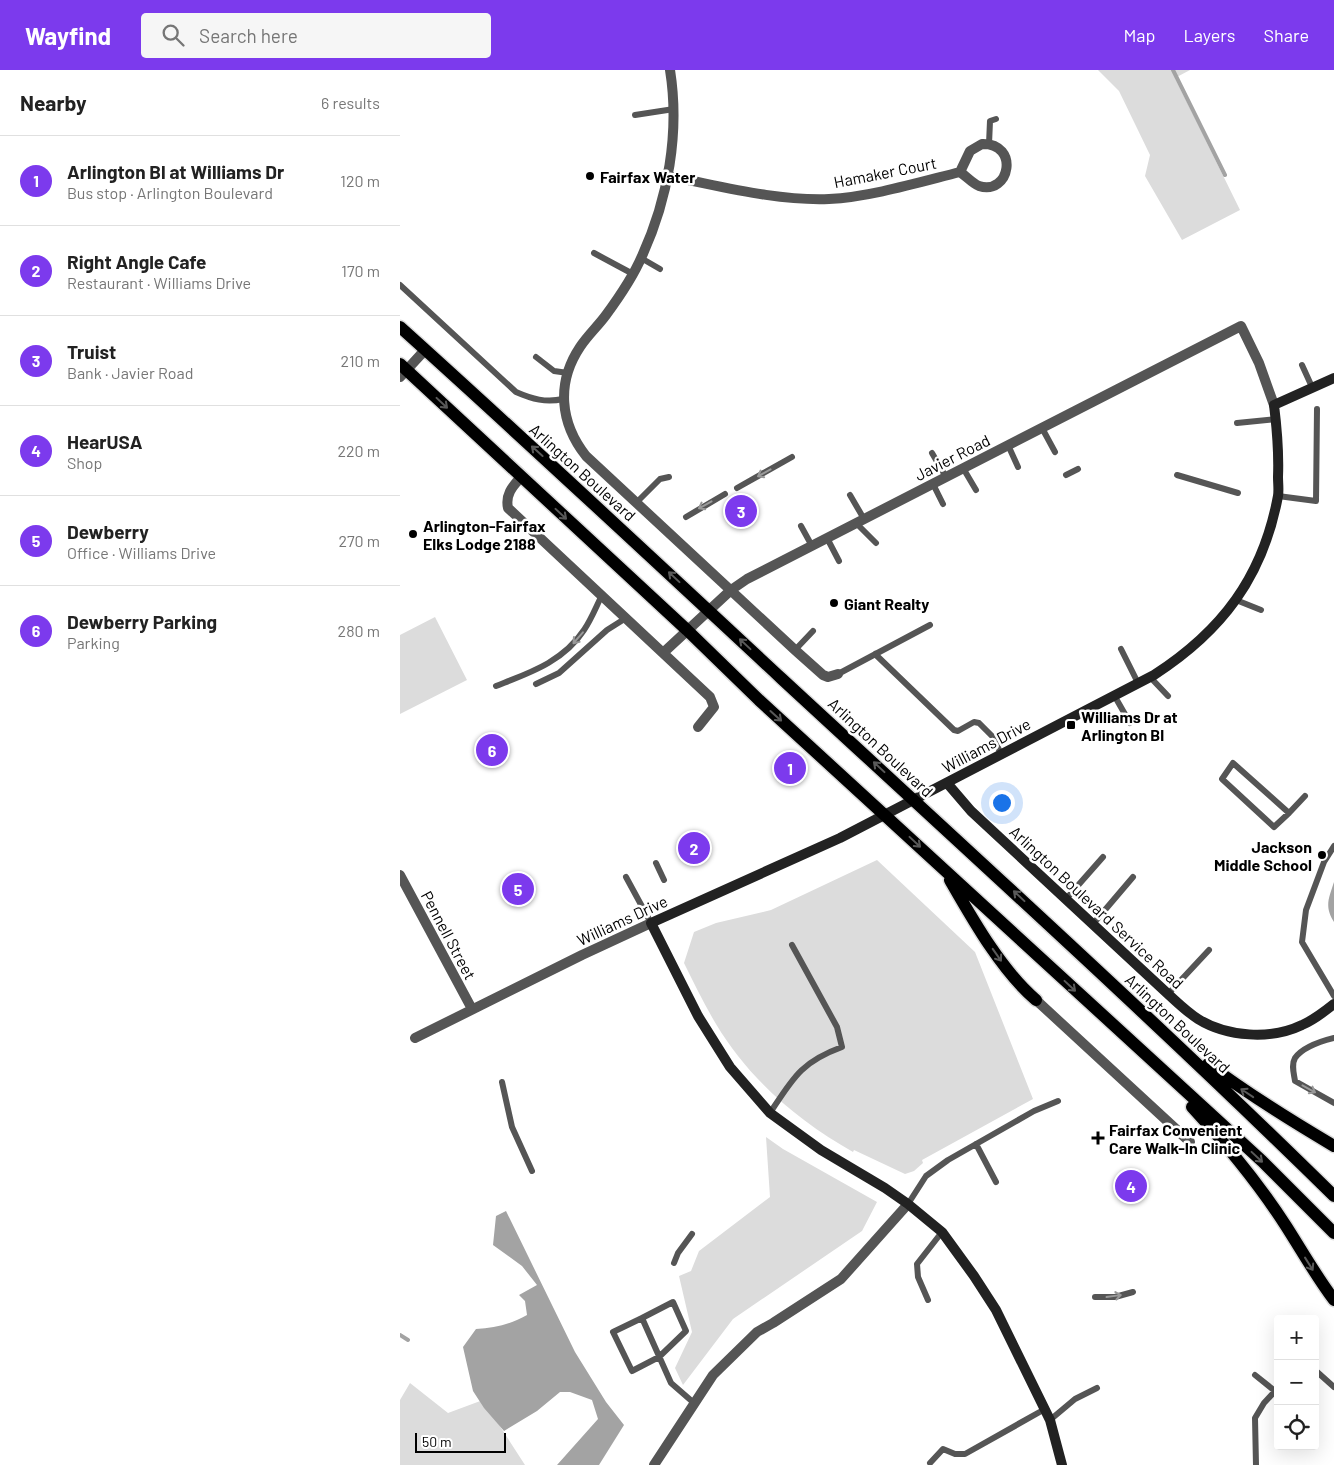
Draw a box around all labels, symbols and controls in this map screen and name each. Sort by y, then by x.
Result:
search box [141,13,491,58]
text: Wayfind [25,21,111,50]
icon: search [159,21,187,49]
text: Search here [199,24,298,47]
text: Map [1123,24,1155,46]
text: Layers [1183,24,1236,46]
text: Share [1264,24,1309,46]
text: Nearby [20,90,86,115]
text: 6 results [321,93,380,112]
street label: Hamaker Court [832,153,938,191]
text: Arlington Bl at Williams Dr [67,160,284,183]
place label: Fairfax Water [600,167,695,186]
marker: Fairfax Water [584,170,596,182]
text: 1 [33,171,39,190]
text: 120 m [340,171,380,190]
text: Bus stop · Arlington Boulevard [67,183,273,202]
text: Right Angle Cafe [67,250,206,273]
text: 2 [32,261,40,280]
text: 170 m [341,261,380,280]
text: Restaurant · Williams Drive [67,273,251,292]
text: Truist [67,340,116,363]
text: 3 [32,351,40,370]
text: 210 m [341,351,380,370]
text: Bank · Javier Road [67,363,193,382]
one-way arrow [435,397,448,409]
street label: Arlington Boulevard [526,419,640,525]
text: HearUSA [67,430,143,453]
street label: Javier Road [911,430,993,484]
text: 4 [31,441,41,460]
text: 220 m [337,441,380,460]
one-way arrow [531,446,544,457]
text: Shop [67,453,102,472]
one-way arrow [758,468,772,478]
pin: 3 [725,492,757,530]
one-way arrow [698,500,713,510]
one-way arrow [555,508,568,519]
place label: Arlington-Fairfax Elks Lodge 2188 [423,516,546,553]
text: Dewberry [67,520,149,543]
marker: Arlington-Fairfax Elks Lodge 2188 [407,528,419,540]
text: 5 [32,531,40,550]
text: 270 m [338,531,380,550]
text: Office · Williams Drive [67,543,216,562]
one-way arrow [667,571,680,583]
place label: Giant Realty [844,594,929,613]
marker: Giant Realty [828,597,840,609]
text: Dewberry Parking [67,610,217,633]
text: 6 [32,621,40,640]
text: 280 m [338,621,380,640]
one-way arrow [572,631,583,644]
text: Parking [67,633,120,652]
one-way arrow [739,638,752,650]
street label: Arlington Boulevard [825,694,937,800]
place label: Williams Dr at Arlington Bl [1081,707,1178,744]
one-way arrow [769,710,782,722]
street label: Williams Drive [938,714,1034,776]
marker: Williams Dr at Arlington Bl [1065,719,1077,731]
pin: 6 [476,731,508,769]
pin: 1 [774,749,806,787]
one-way arrow [872,762,885,773]
your location [989,790,1015,816]
street label: Arlington Boulevard Service Road [1006,821,1188,993]
pin: 2 [678,829,710,867]
one-way arrow [908,836,921,848]
place label: Jackson Middle School [1214,837,1312,874]
marker: Jackson Middle School [1316,849,1328,861]
pin: 5 [502,870,534,908]
street label: Pennell Street [418,887,480,983]
one-way arrow [1012,890,1025,902]
street label: Williams Drive [574,891,670,949]
one-way arrow [992,947,1002,961]
street label: Arlington Boulevard [1122,970,1234,1076]
one-way arrow [1064,980,1077,992]
one-way arrow [1301,1084,1316,1094]
one-way arrow [1241,1088,1255,1098]
place label: Fairfax Convenient Care Walk-In Clinic [1109,1120,1242,1157]
marker: Fairfax Convenient Care Walk-In Clinic [1091,1131,1105,1145]
one-way arrow [1251,1151,1264,1163]
pin: 4 [1115,1167,1147,1205]
one-way arrow [1304,1256,1314,1270]
one-way arrow [1106,1291,1122,1301]
map controls [1274,1315,1319,1450]
button: + [1274,1315,1319,1360]
button: − [1274,1360,1319,1405]
button: locate [1274,1405,1319,1450]
scale bar [415,1430,506,1453]
text: 50 m [422,1433,451,1450]

